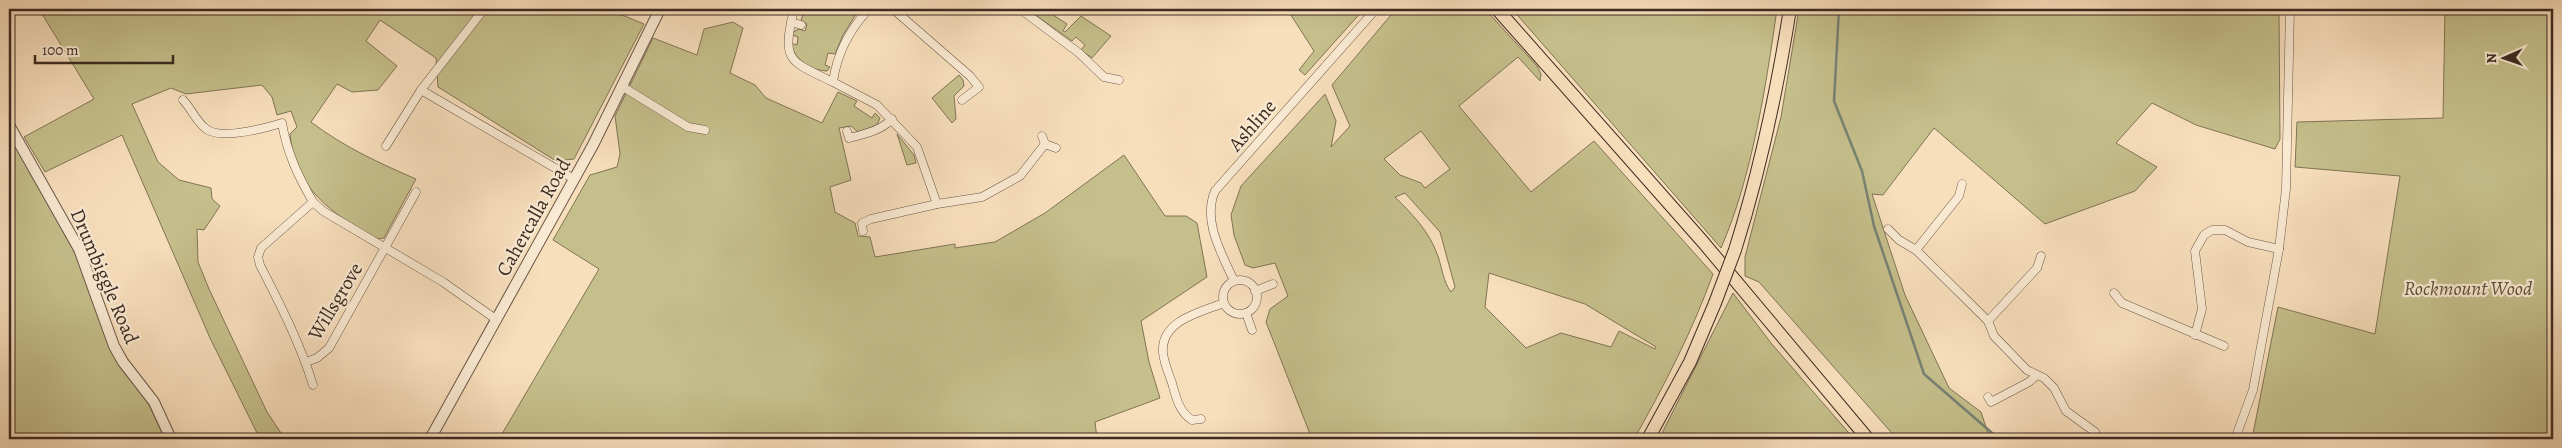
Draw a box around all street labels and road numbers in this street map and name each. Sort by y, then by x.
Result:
street label: Ashline [1222,93,1283,158]
street label: Cahercalla Road [490,153,577,281]
street label: Drumbiggle Road [64,204,145,348]
street label: Willsgrove [301,257,369,346]

